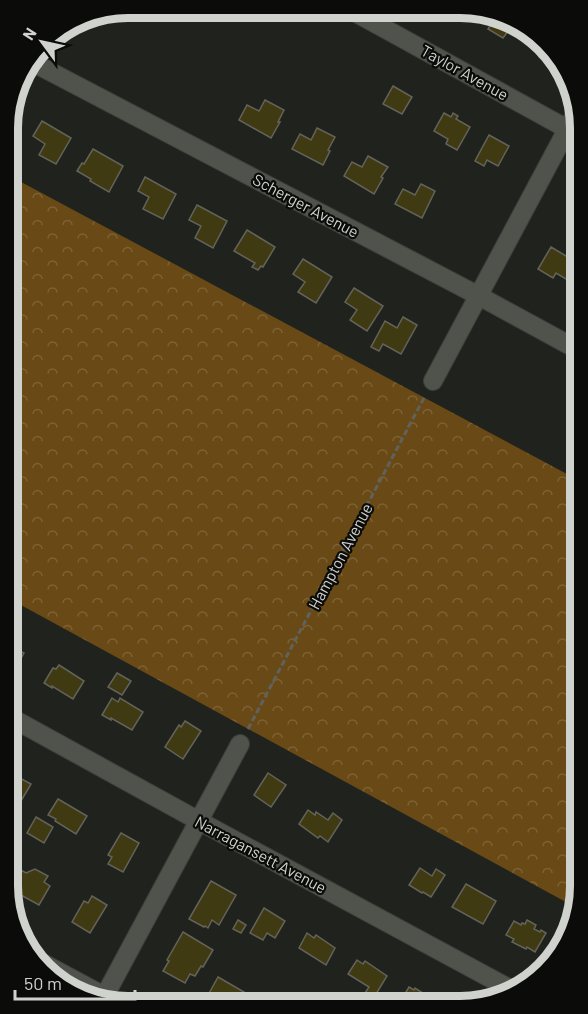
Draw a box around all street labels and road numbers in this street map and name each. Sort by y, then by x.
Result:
street label: Taylor Avenue [418,40,512,104]
street label: Scherger Avenue [250,169,362,241]
street label: Hampton Avenue [304,500,376,612]
street label: Narragansett Avenue [192,811,330,897]

